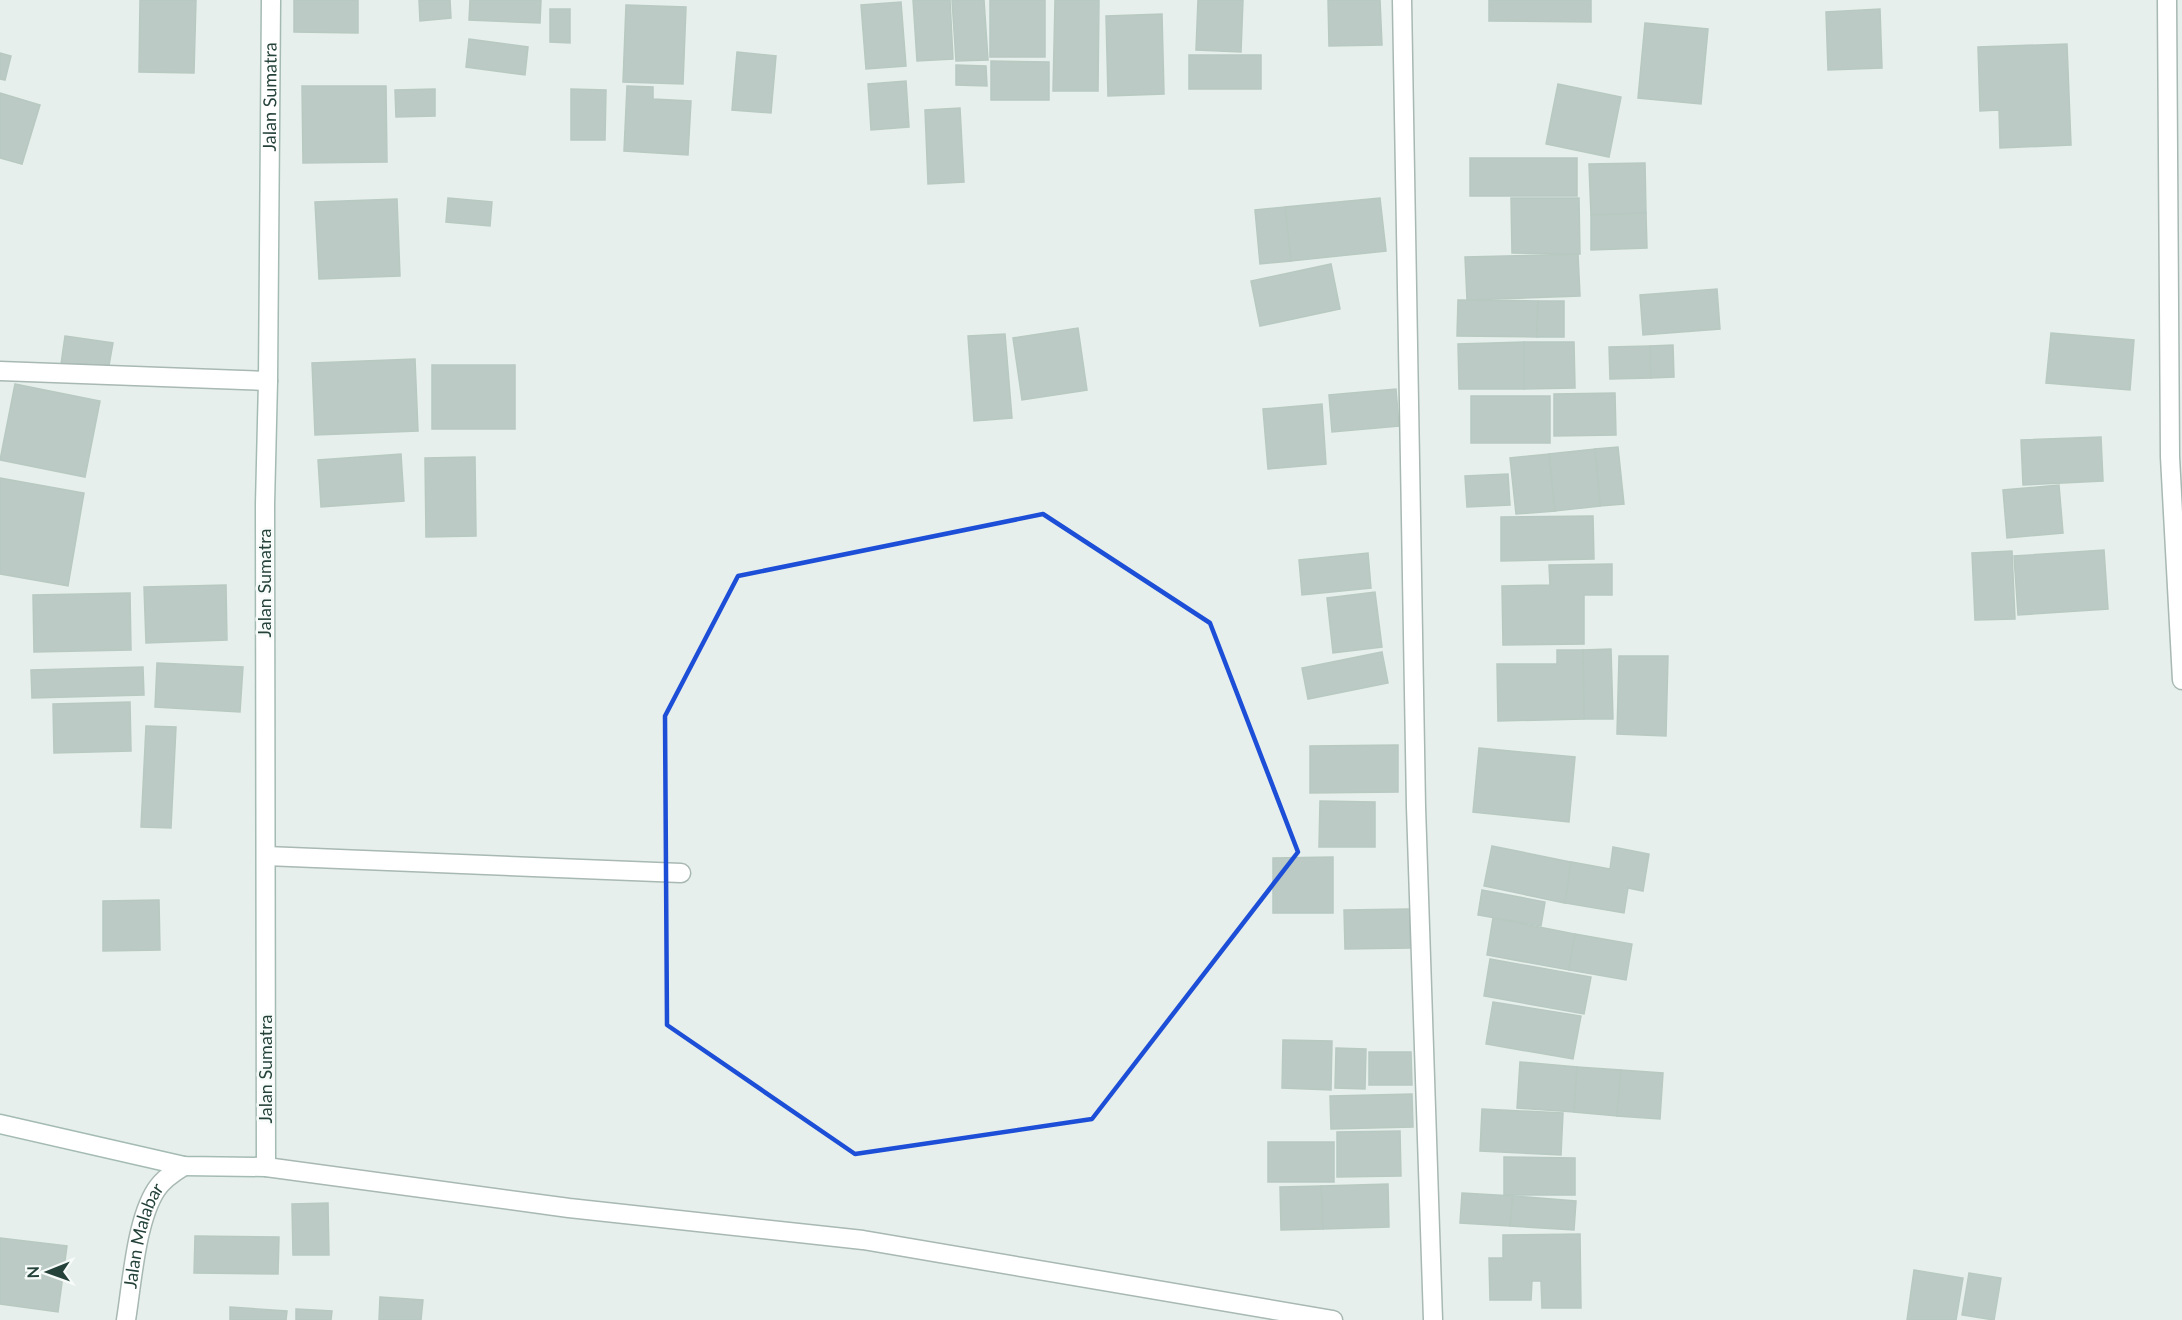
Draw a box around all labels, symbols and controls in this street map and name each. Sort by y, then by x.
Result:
street label: Jalan Sumatra [258,42,281,151]
street label: Jalan Sumatra [253,528,275,638]
street label: Jalan Sumatra [254,1014,276,1124]
street label: Jalan Malabar [118,1178,168,1290]
north arrow [18,1242,78,1302]
text: N [23,1266,42,1279]

